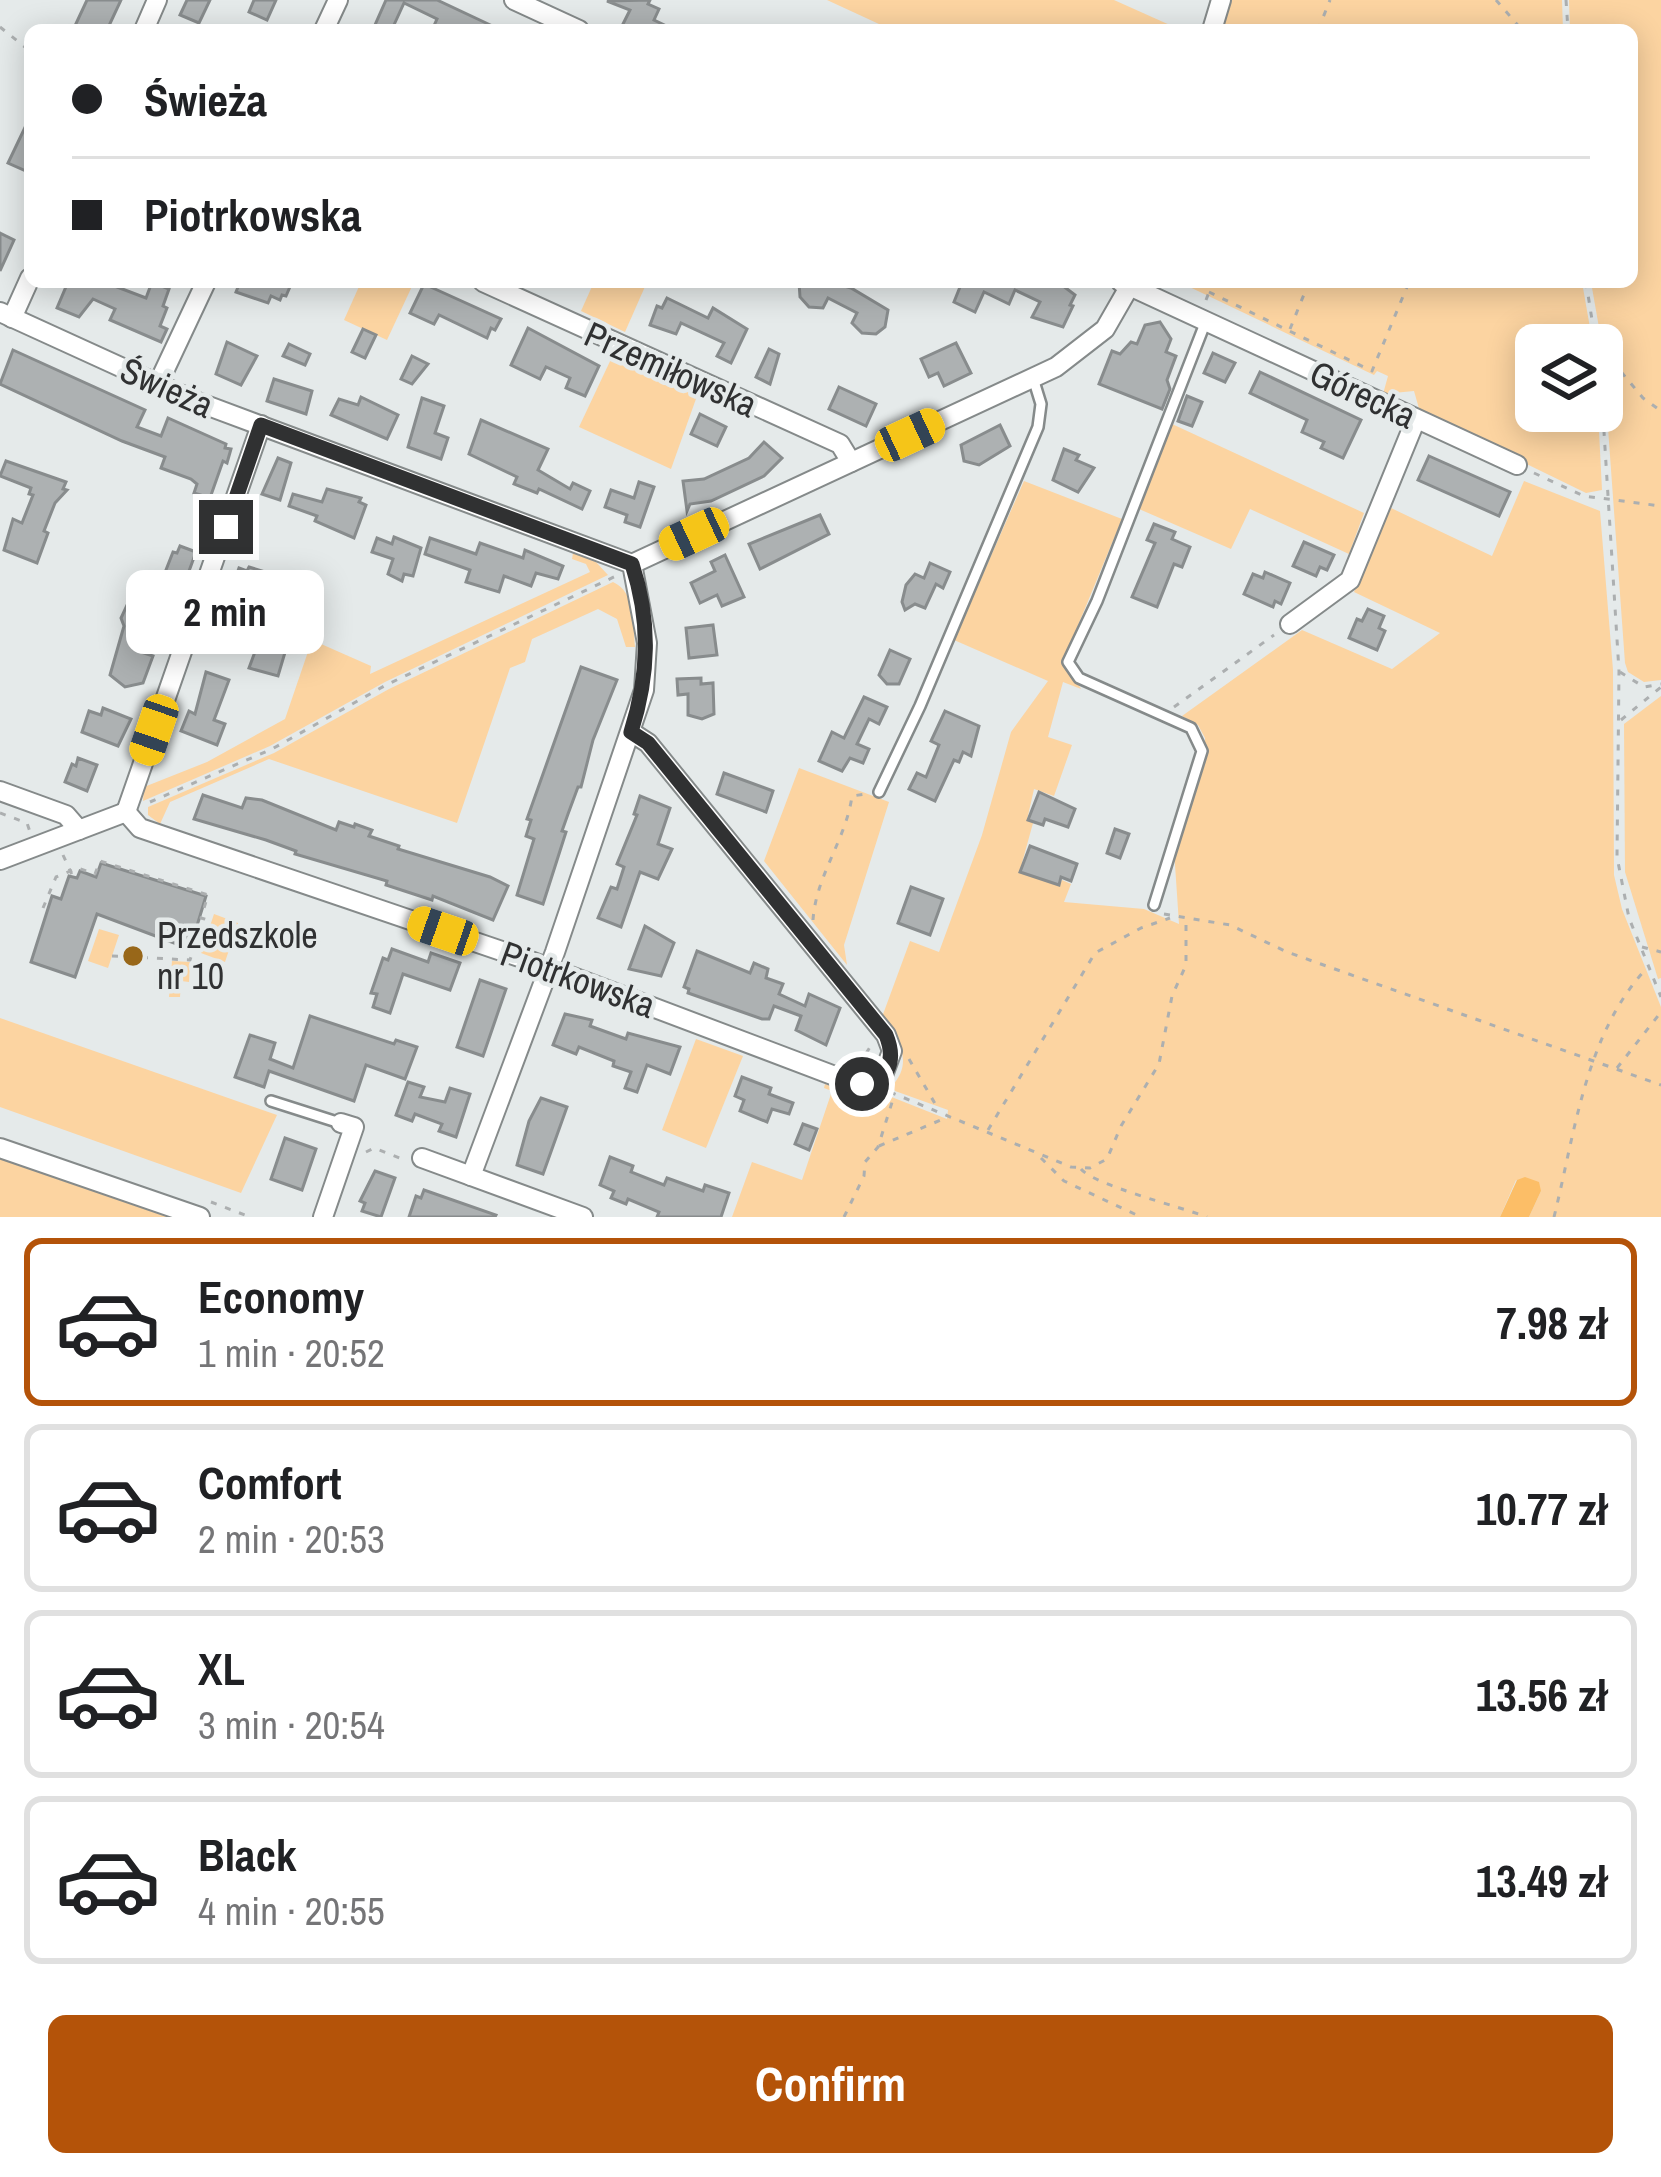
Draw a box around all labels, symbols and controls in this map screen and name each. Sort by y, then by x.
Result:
text: Świeża [144,69,267,130]
text: Piotrkowska [144,184,361,245]
street label: Przemiłowska [577,310,765,428]
map controls [1515,324,1623,432]
button: layers [1515,324,1623,432]
street label: Świeża [113,345,221,429]
street label: Górecka [1302,349,1424,439]
car [870,403,950,467]
route end [199,500,253,554]
car [654,502,734,566]
callout: 2 min [127,569,325,653]
text: 2 min [183,586,267,638]
car [125,690,183,770]
car [403,902,483,960]
place label: Przedszkole nr 10 [157,911,318,1000]
street label: Piotrkowska [494,929,662,1029]
marker: Przedszkole nr 10 [120,943,146,969]
route start [835,1057,889,1111]
text: Economy [198,1266,364,1327]
icon: car [54,1268,162,1376]
text: 7.98 zł [1496,1292,1607,1353]
text: 1 min · 20:52 [198,1327,385,1379]
text: Comfort [198,1452,341,1513]
icon: car [54,1454,162,1562]
text: 10.77 zł [1476,1478,1607,1539]
text: 2 min · 20:53 [198,1513,385,1565]
text: XL [198,1638,245,1699]
icon: car [54,1640,162,1748]
text: 13.56 zł [1476,1664,1607,1725]
text: 3 min · 20:54 [198,1699,385,1751]
text: Black [198,1824,296,1885]
icon: car [54,1826,162,1934]
text: 13.49 zł [1476,1850,1607,1911]
text: 4 min · 20:55 [198,1885,385,1937]
button: Confirm [48,2015,1613,2153]

